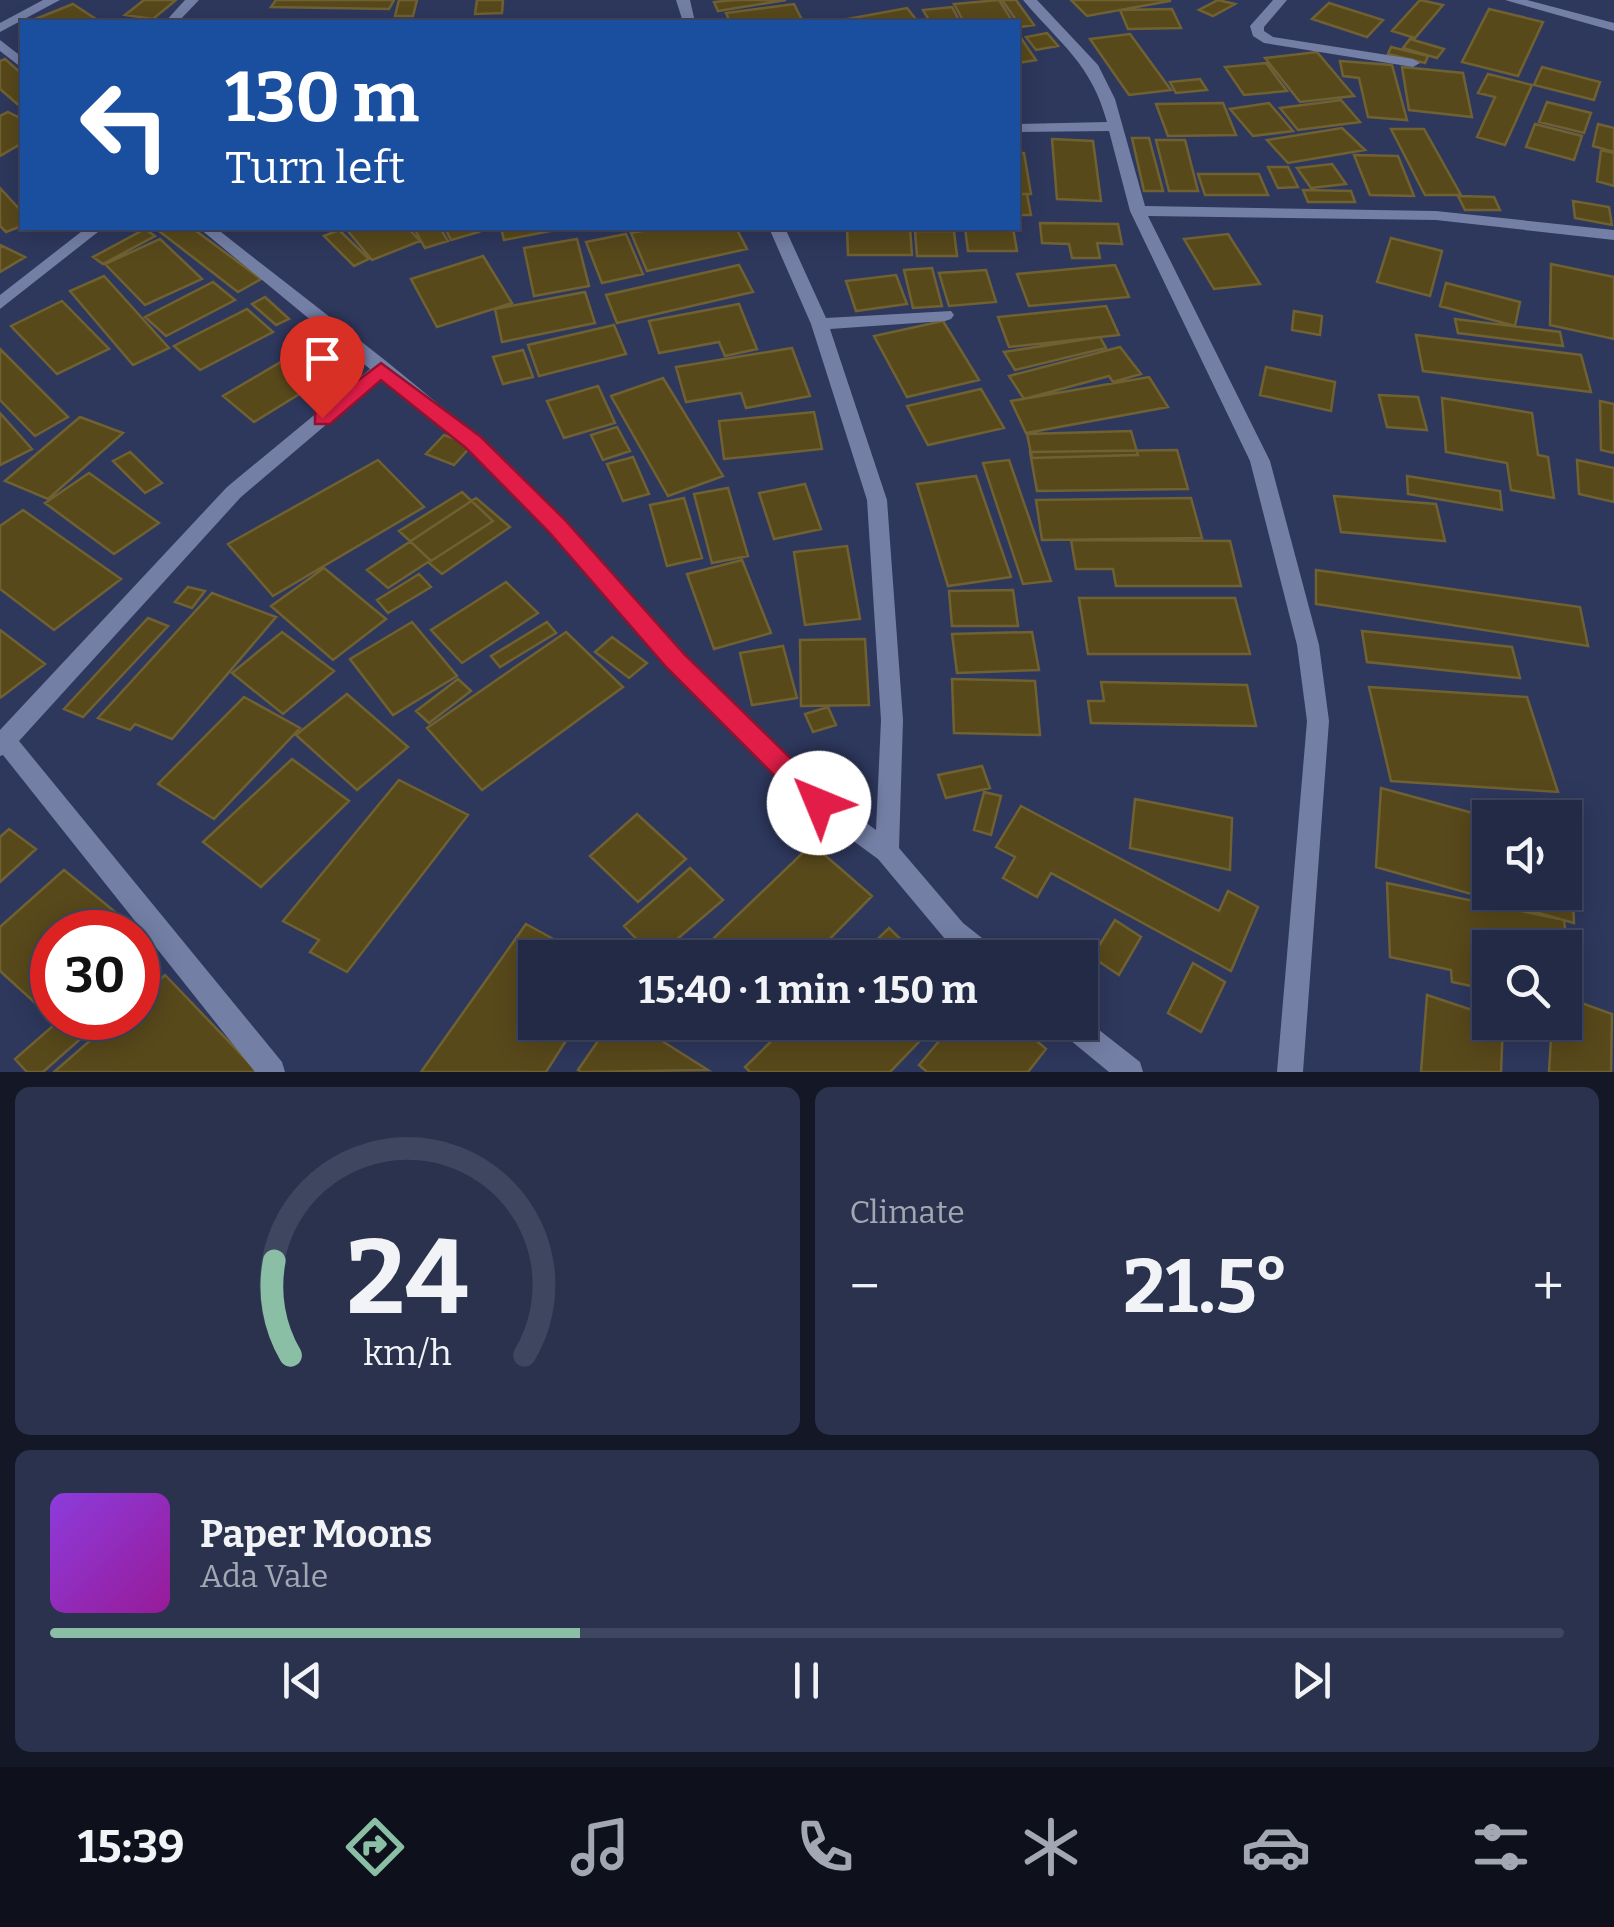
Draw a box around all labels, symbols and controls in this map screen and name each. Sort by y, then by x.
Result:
text: 130 m [225,56,419,140]
icon: left [60,60,190,190]
text: Turn left [225,141,405,195]
pin [280,316,365,419]
icon: arrive [295,331,350,386]
position arrow [767,751,871,855]
map controls [1472,800,1582,1040]
button: sound [1472,800,1582,910]
speed limit sign: 30 [30,910,160,1040]
button: search [1472,930,1582,1040]
text: 15:40 · 1 min · 150 m [639,967,977,1013]
text: Climate [850,1193,965,1231]
text: 24 [346,1216,468,1341]
text: 21.5° [1123,1242,1289,1332]
text: − [850,1254,880,1320]
text: + [1533,1254,1564,1320]
text: km/h [363,1332,451,1374]
text: Paper Moons [200,1511,432,1557]
text: Ada Vale [200,1557,328,1595]
icon: previous [275,1653,330,1708]
icon: pause [779,1653,834,1708]
icon: next [1284,1653,1339,1708]
icon: directions [340,1812,410,1882]
icon: music [565,1812,635,1882]
icon: phone [790,1812,860,1882]
icon: climate [1016,1812,1086,1882]
icon: car [1241,1812,1311,1882]
icon: filters [1466,1812,1536,1882]
text: 15:39 [78,1820,185,1874]

